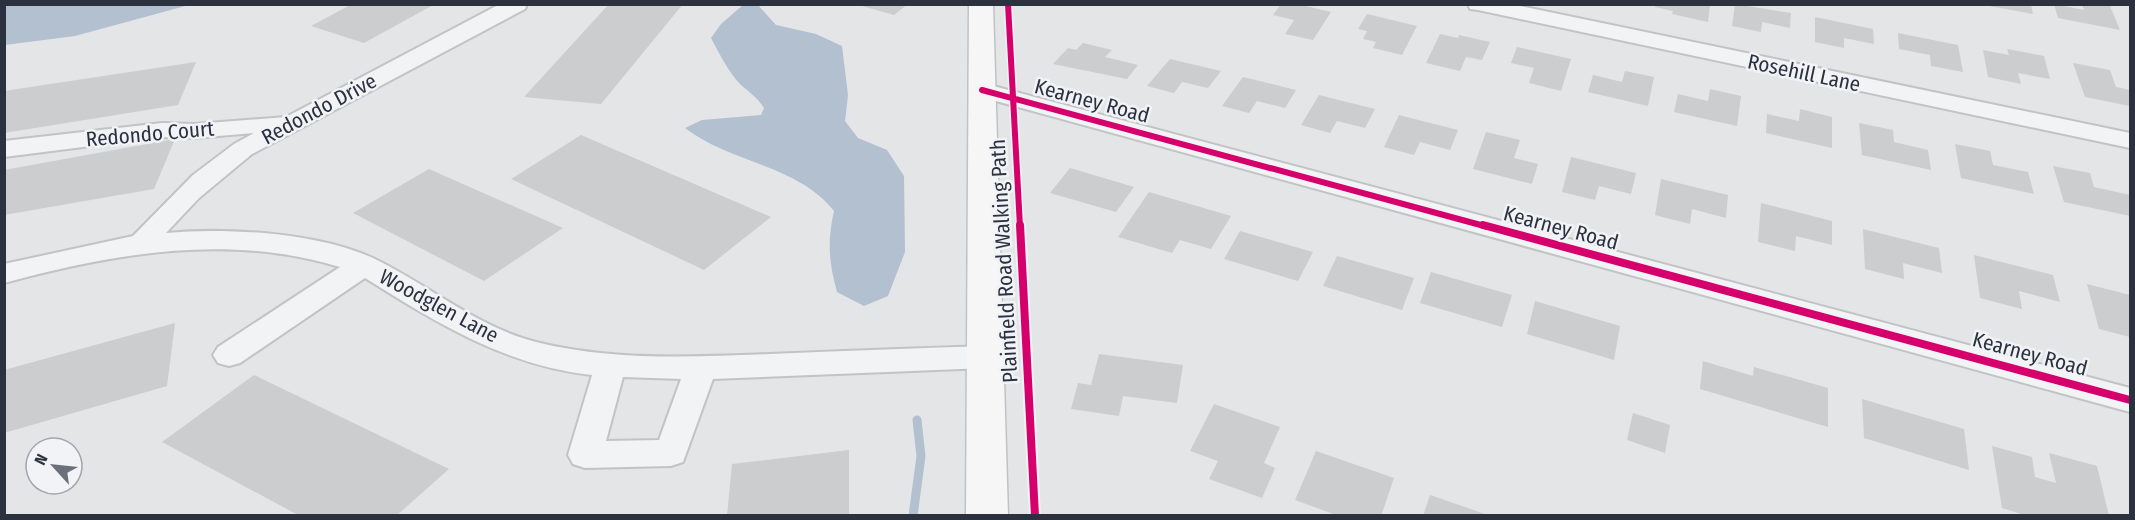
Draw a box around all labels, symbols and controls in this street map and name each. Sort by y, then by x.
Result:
street label: Rosehill Lane [1745,48,1863,98]
street label: Redondo Drive [257,68,381,150]
street label: Kearney Road [1032,73,1152,129]
street label: Redondo Court [85,115,215,153]
street label: Plainfield Road Walking Path [985,138,1023,384]
street label: Kearney Road [1501,200,1621,256]
street label: Woodglen Lane [375,264,503,348]
street label: Kearney Road [1970,326,2090,382]
north arrow [24,436,84,496]
text: N [30,451,52,468]

